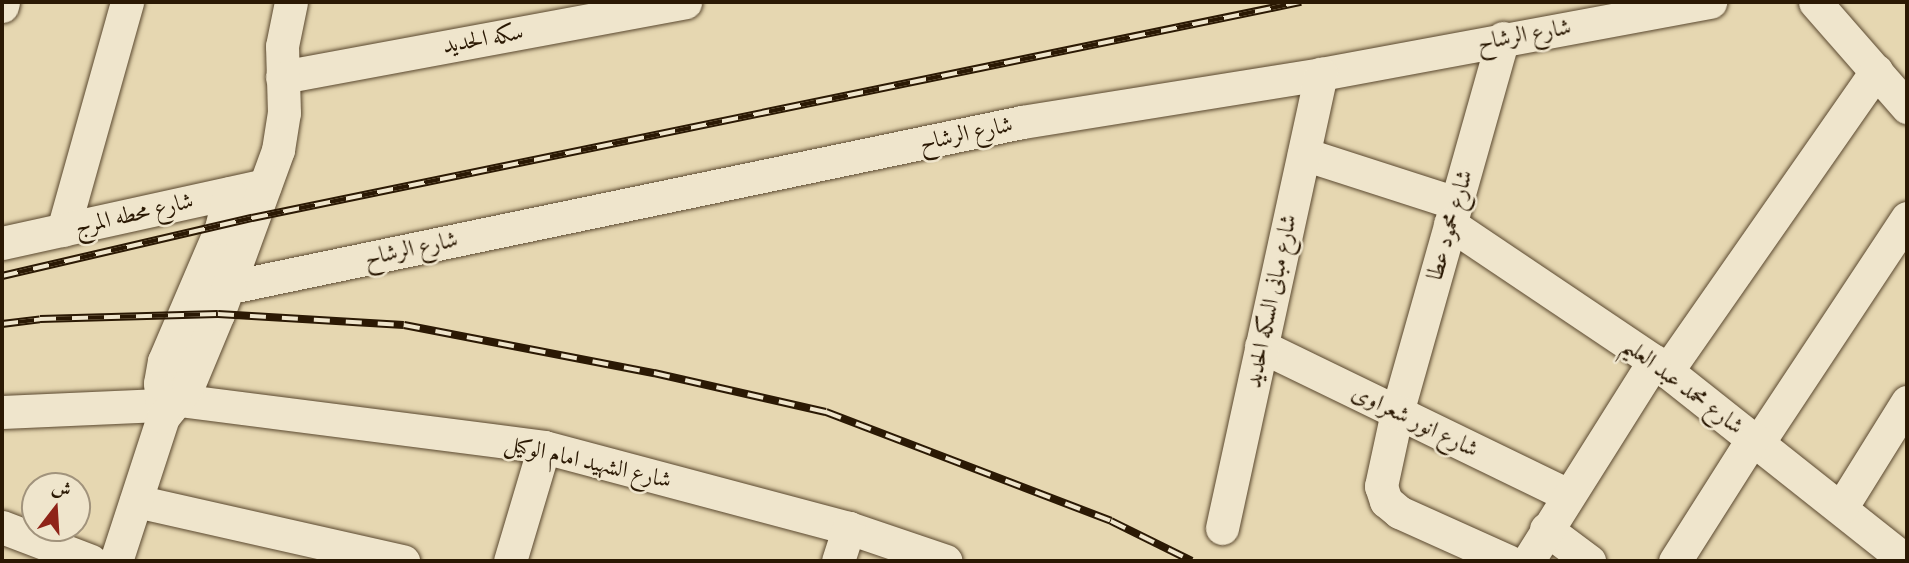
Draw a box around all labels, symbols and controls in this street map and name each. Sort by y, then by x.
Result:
street label: شارع الرشاح [1475,13,1573,57]
street label: سكه الحديد [440,18,526,60]
street label: شارع الرشاح [917,111,1015,157]
street label: شارع محمود عطا [1421,167,1479,283]
street label: شارع محطه المرج [72,187,196,241]
street label: شارع مبانى السكه الحديد [1239,212,1303,390]
street label: شارع الرشاح [362,226,460,272]
street label: شارع محمد عبد العليم [1617,332,1749,440]
street label: شارع انور شعراوى [1347,379,1483,463]
street label: شارع الشهيد امام الوكيل [502,429,674,495]
north arrow [21,472,91,542]
text: ش [49,475,74,503]

